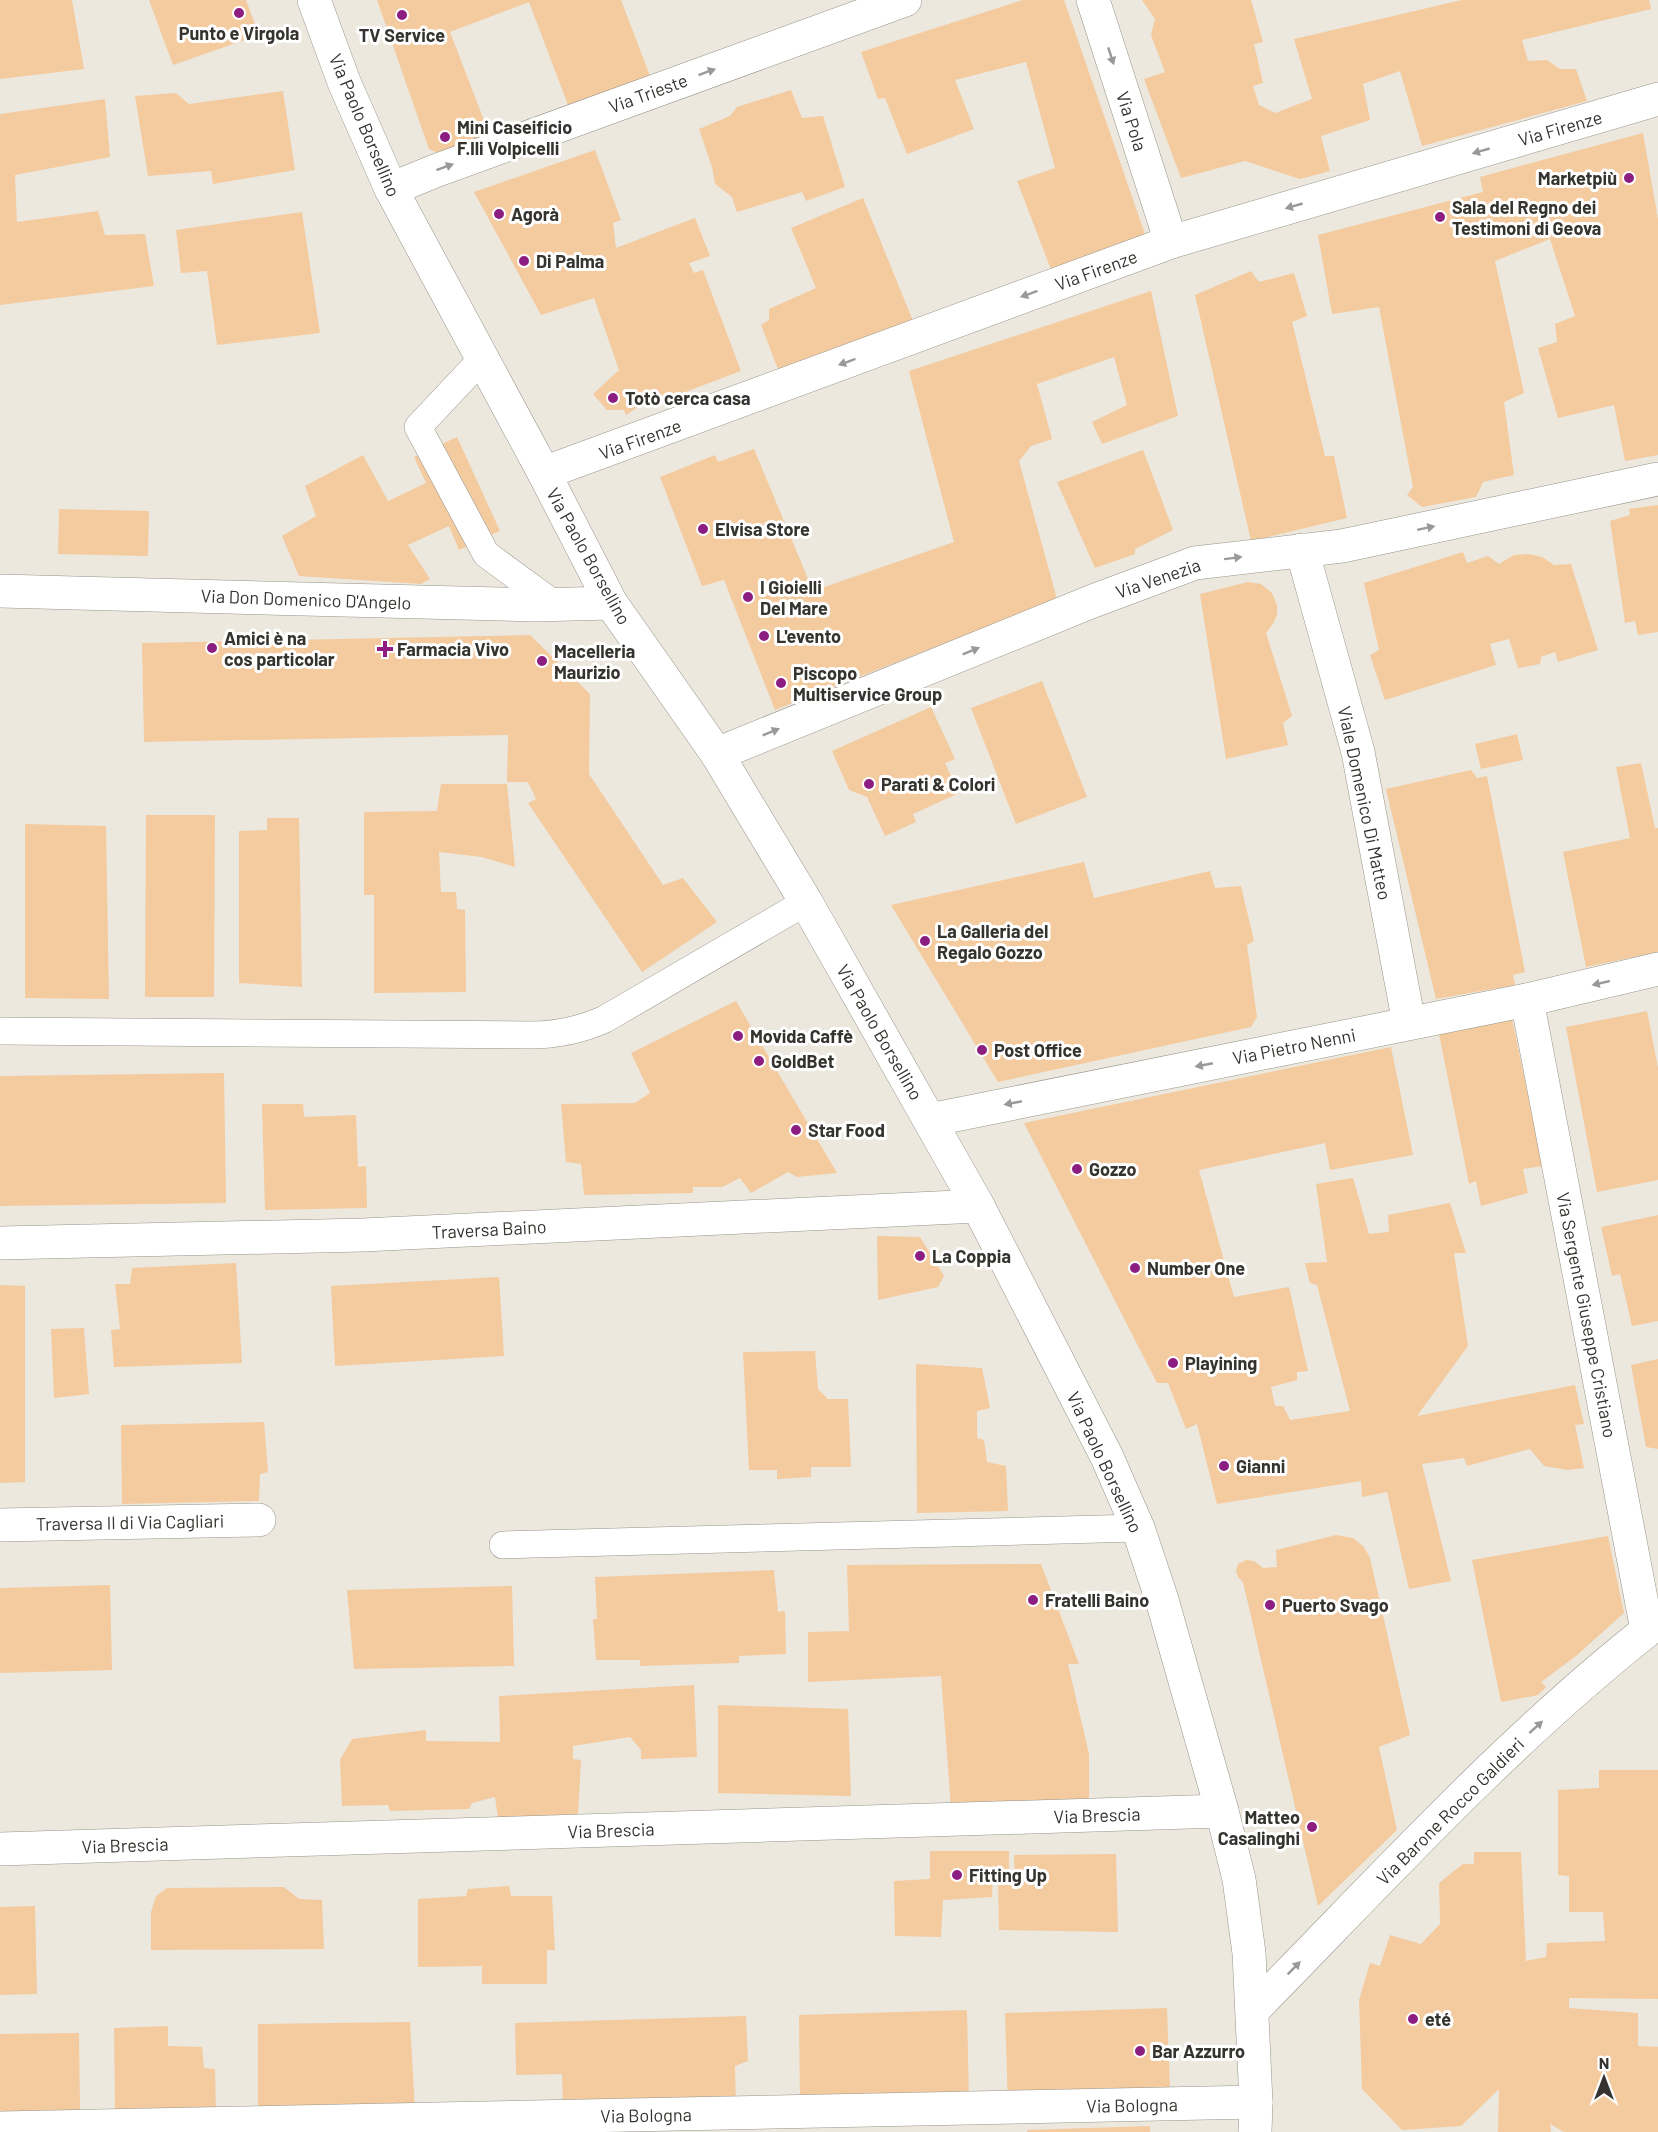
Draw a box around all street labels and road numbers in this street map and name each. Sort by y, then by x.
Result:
street label: Via Paolo Borsellino [325,50,405,200]
street label: Via Trieste [606,69,690,117]
street label: Via Pola [1112,88,1152,154]
street label: Via Firenze [1516,106,1604,150]
street label: Via Firenze [1052,245,1140,295]
street label: Via Firenze [596,414,684,464]
street label: Via Paolo Borsellino [542,484,636,628]
street label: Via Venezia [1113,553,1203,603]
street label: Via Don Domenico D'Angelo [200,584,412,614]
street label: Viale Domenico Di Matteo [1334,704,1396,902]
street label: Via Paolo Borsellino [832,960,928,1104]
street label: Via Pietro Nenni [1231,1023,1357,1069]
street label: Via Sergente Giuseppe Cristiano [1552,1190,1622,1440]
street label: Traversa Baino [431,1215,547,1243]
street label: Via Paolo Borsellino [1063,1388,1147,1536]
street label: Traversa II di Via Cagliari [36,1509,224,1535]
street label: Via Barone Rocco Galdieri [1372,1733,1528,1889]
street label: Via Brescia [1053,1802,1141,1828]
street label: Via Brescia [567,1817,655,1843]
street label: Via Brescia [81,1832,169,1858]
street label: Via Bologna [1086,2093,1178,2117]
street label: Via Bologna [600,2103,692,2127]

